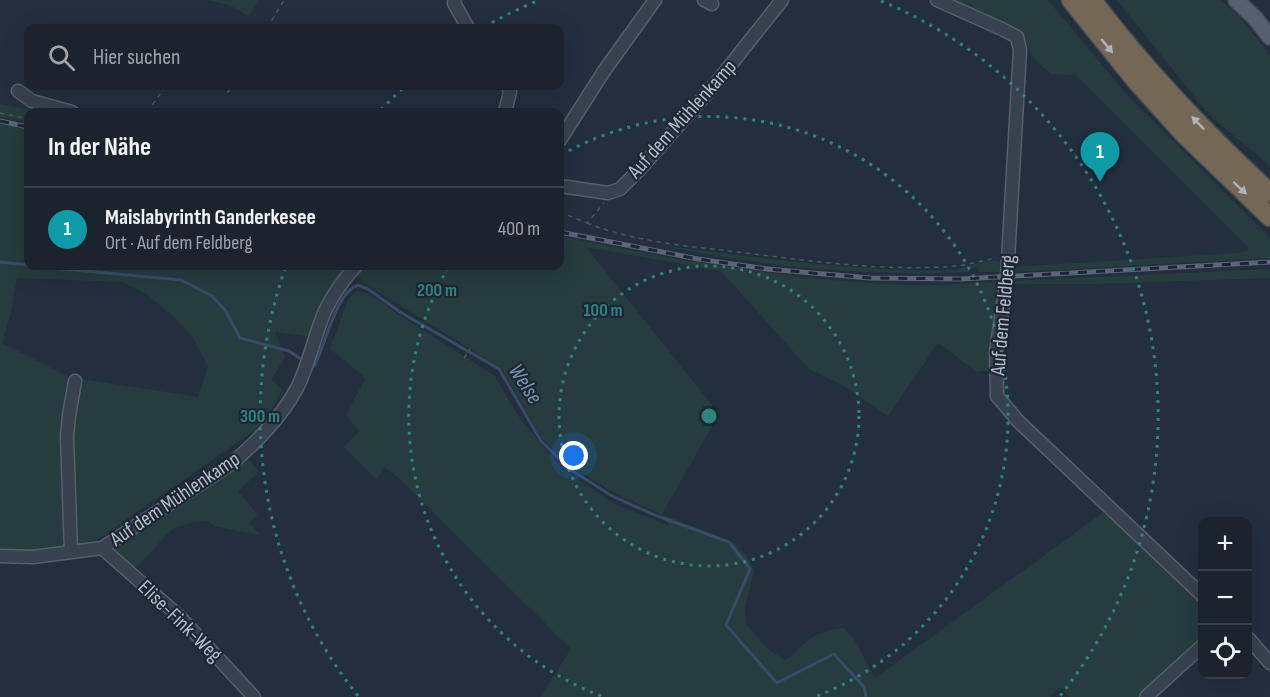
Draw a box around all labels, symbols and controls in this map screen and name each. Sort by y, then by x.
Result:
search box [24,24,564,90]
one-way arrow [1101,38,1114,54]
icon: search [45,41,78,74]
text: Hier suchen [93,44,181,71]
street label: Auf dem Mühlenkamp [622,55,742,184]
one-way arrow [1191,115,1205,130]
text: In der Nähe [48,132,151,163]
pin: 1 [1080,132,1120,182]
one-way arrow [1233,181,1247,195]
text: Maislabyrinth Ganderkesee [105,204,316,231]
text: 1 [64,217,71,241]
text: 400 m [498,217,540,241]
text: Ort · Auf dem Feldberg [105,231,252,255]
street label: Auf dem Feldberg [985,254,1021,377]
text: 200 m [417,280,457,301]
text: 100 m [584,300,623,321]
water label: Welse [502,359,548,410]
text: 300 m [240,406,280,427]
centre of rings [699,406,719,426]
your location [559,441,588,470]
street label: Auf dem Mühlenkamp [105,446,245,552]
map controls [1198,517,1252,679]
button: + [1198,517,1252,571]
button: − [1198,571,1252,625]
street label: Elise-Fink-Weg [133,575,227,667]
button: locate [1198,625,1252,679]

